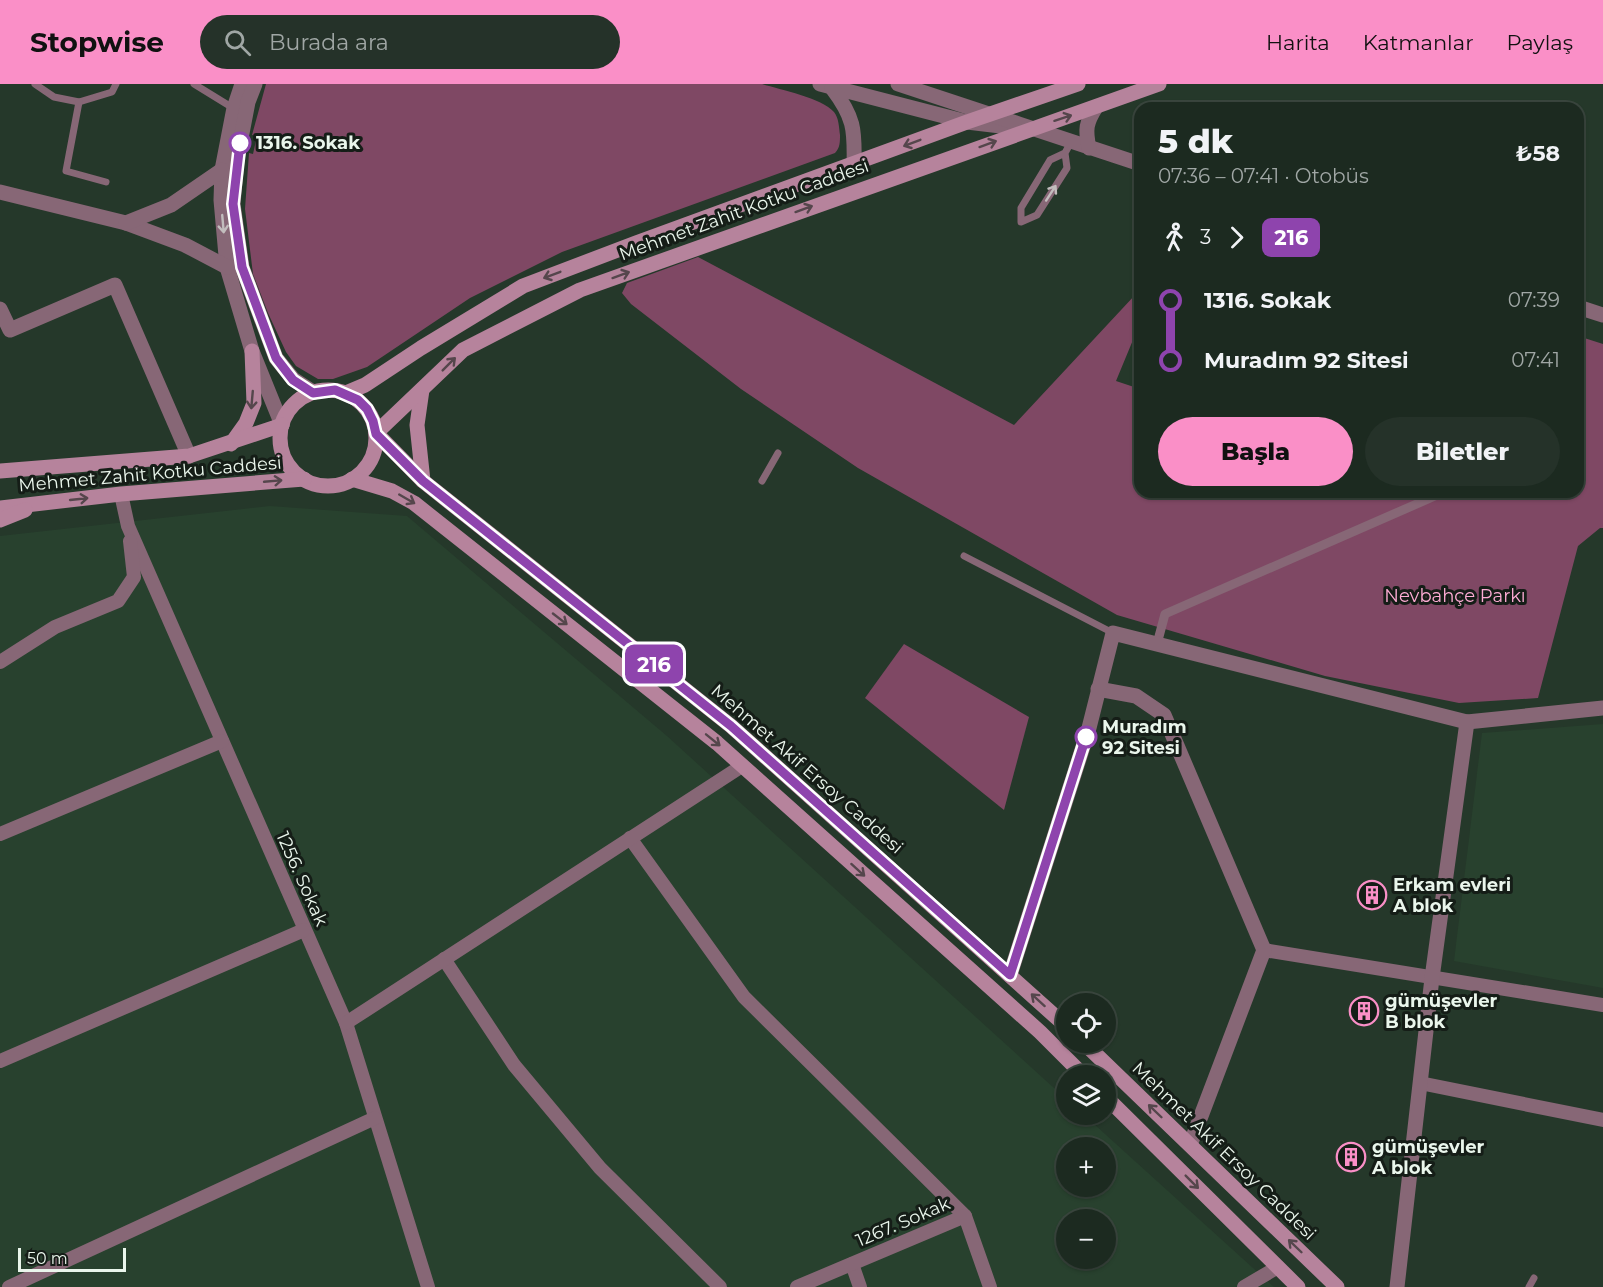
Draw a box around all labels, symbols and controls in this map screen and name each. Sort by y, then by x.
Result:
search box [200,15,620,69]
text: Stopwise [30,25,164,59]
icon: search [221,26,254,59]
text: Burada ara [269,29,389,56]
text: Harita [1266,30,1330,55]
text: Katmanlar [1363,30,1474,55]
text: Paylaş [1507,30,1573,55]
one-way arrow [1053,112,1072,123]
text: 5 dk [1158,121,1233,161]
marker: 1316. Sokak [229,132,251,154]
place label: 1316. Sokak [256,132,360,154]
one-way arrow [978,137,997,148]
one-way arrow [903,138,922,149]
text: ₺58 [1516,140,1560,167]
street label: Mehmet Zahit Kotku Caddesi [616,155,872,265]
text: 07:36 – 07:41 · Otobüs [1158,164,1369,188]
one-way arrow [1046,185,1058,202]
one-way arrow [794,202,813,213]
one-way arrow [218,213,229,233]
icon: walk [1158,221,1191,254]
icon: forward [1220,221,1253,254]
text: 3 [1200,225,1211,249]
text: 216 [1274,225,1308,250]
one-way arrow [611,269,630,280]
one-way arrow [543,270,562,281]
text: 1316. Sokak [1204,287,1331,314]
text: 07:39 [1508,288,1560,312]
text: Muradım 92 Sitesi [1204,347,1409,374]
text: 07:41 [1511,348,1560,372]
one-way arrow [441,357,456,371]
one-way arrow [246,390,257,409]
button: Başla [1158,417,1353,486]
button: Biletler [1365,417,1560,486]
street label: Mehmet Zahit Kotku Caddesi [18,452,282,496]
one-way arrow [263,475,283,486]
one-way arrow [69,493,88,504]
one-way arrow [398,493,415,505]
park label: Nevbahçe Parkı [1384,585,1526,607]
one-way arrow [552,612,568,625]
line badge: 216 [620,644,688,684]
text: 216 [637,652,671,677]
street label: Mehmet Akif Ersoy Caddesi [707,680,907,858]
place label: Muradım 92 Sitesi [1102,716,1187,759]
marker: Muradım 92 Sitesi [1075,726,1097,748]
one-way arrow [705,734,721,747]
street label: 1256. Sokak [271,828,333,930]
one-way arrow [851,863,866,877]
place label: Erkam evleri A blok [1392,874,1511,917]
building icon: Erkam evleri A blok [1356,879,1388,911]
place label: gümüşevler B blok [1385,990,1497,1033]
one-way arrow [1031,993,1046,1007]
map controls [1056,993,1116,1269]
button: locate [1056,993,1116,1053]
building icon: gümüşevler B blok [1348,995,1380,1027]
street label: Mehmet Akif Ersoy Caddesi [1127,1057,1321,1245]
button: layers [1056,1065,1116,1125]
one-way arrow [1147,1104,1162,1118]
place label: gümüşevler A blok [1371,1136,1484,1179]
button: + [1056,1137,1116,1197]
building icon: gümüşevler A blok [1335,1141,1367,1173]
one-way arrow [1185,1175,1200,1189]
street label: 1267. Sokak [853,1192,954,1252]
button: − [1056,1209,1116,1269]
one-way arrow [1288,1239,1303,1254]
scale bar [18,1245,126,1272]
text: 50 m [27,1249,68,1268]

